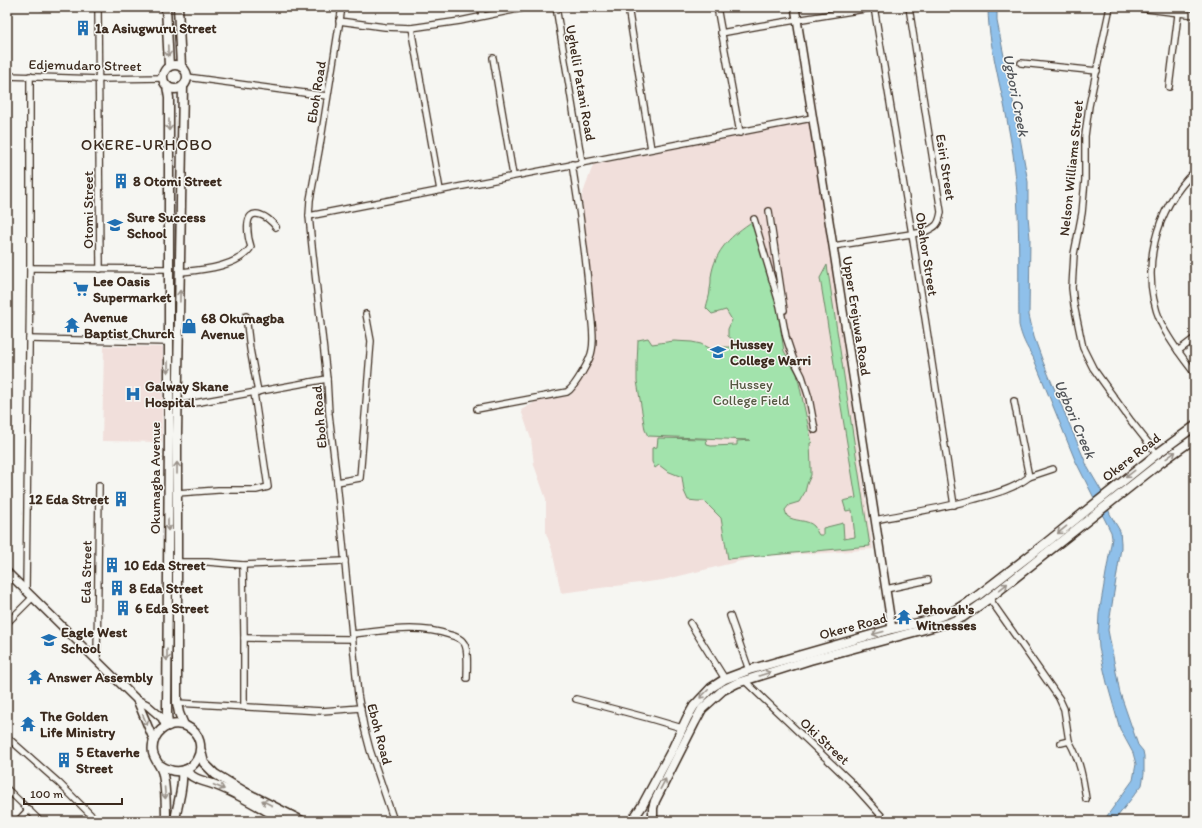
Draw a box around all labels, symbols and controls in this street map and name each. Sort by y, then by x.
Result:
building icon: 1a Asiugwuru Street [74,19,92,37]
place label: 1a Asiugwuru Street [95,20,217,37]
street label: Ughelli Patani Road [562,24,599,143]
one-way arrow [164,44,172,57]
water label: Ugbori Creek [999,52,1033,139]
street label: Edjemudaro Street [28,56,142,75]
street label: Eboh Road [303,59,330,124]
street label: Nelson Williams Street [1056,99,1087,237]
one-way arrow [165,118,173,131]
street label: Esiri Street [932,133,959,201]
district label: OKERE-URHOBO [81,135,213,154]
street label: Otomi Street [80,171,97,249]
building icon: 8 Otomi Street [112,172,130,190]
place label: 8 Otomi Street [133,173,223,190]
place label: Sure Success School [127,209,206,242]
street label: Obahor Street [911,211,942,297]
school or university icon: Sure Success School [106,216,124,234]
street label: Upper Erejuwa Road [839,255,874,377]
place label: Lee Oasis Supermarket [93,273,172,306]
supermarket icon: Lee Oasis Supermarket [72,280,90,298]
one-way arrow [176,290,184,303]
place label: Avenue Baptist Church [83,309,175,342]
place label: 68 Okumagba Avenue [200,310,285,343]
temple icon: Avenue Baptist Church [63,316,81,334]
shop icon: 68 Okumagba Avenue [180,317,198,335]
place label: Hussey College Warri [730,336,811,369]
school or university icon: Hussey College Warri [709,343,727,361]
one-way arrow [164,360,172,373]
park label: Hussey College Field [713,376,790,409]
water label: Ugbori Creek [1050,377,1100,462]
place label: Galway Skane Hospital [145,378,229,411]
street label: Eboh Road [308,384,331,449]
hospital icon: Galway Skane Hospital [124,385,142,403]
street label: Okumagba Avenue [147,421,164,534]
street label: Okere Road [1099,429,1164,485]
one-way arrow [1166,451,1177,459]
one-way arrow [173,462,181,475]
one-way arrow [1125,470,1136,479]
building icon: 12 Eda Street [112,490,130,508]
place label: 12 Eda Street [29,491,110,508]
one-way arrow [164,518,172,531]
one-way arrow [1057,525,1067,534]
street label: Eda Street [77,540,96,604]
building icon: 10 Eda Street [103,556,121,574]
place label: 10 Eda Street [124,557,206,574]
building icon: 8 Eda Street [108,579,126,597]
place label: 8 Eda Street [129,580,204,597]
one-way arrow [997,583,1008,591]
building icon: 6 Eda Street [114,599,132,617]
place label: 6 Eda Street [135,600,210,617]
place label: Jehovah's Witnesses [915,601,976,634]
temple icon: Jehovah's Witnesses [895,608,913,626]
street label: Okere Road [817,609,889,644]
place label: Eagle West School [61,624,128,657]
one-way arrow [872,630,885,637]
school or university icon: Eagle West School [40,631,58,649]
one-way arrow [163,648,171,661]
temple icon: Answer Assembly [26,668,44,686]
place label: Answer Assembly [46,669,153,686]
one-way arrow [758,670,771,677]
one-way arrow [700,689,709,699]
street label: Eboh Road [363,702,396,767]
place label: The Golden Life Ministry [39,708,116,741]
one-way arrow [142,714,149,726]
street label: Oki Street [796,714,853,769]
temple icon: The Golden Life Ministry [19,715,37,733]
place label: 5 Etaverhe Street [76,744,140,777]
building icon: 5 Etaverhe Street [55,751,73,769]
one-way arrow [660,778,667,790]
scale bar [24,780,122,806]
one-way arrow [212,784,224,791]
one-way arrow [161,786,168,799]
text: 100 m [30,787,63,801]
one-way arrow [261,799,273,806]

